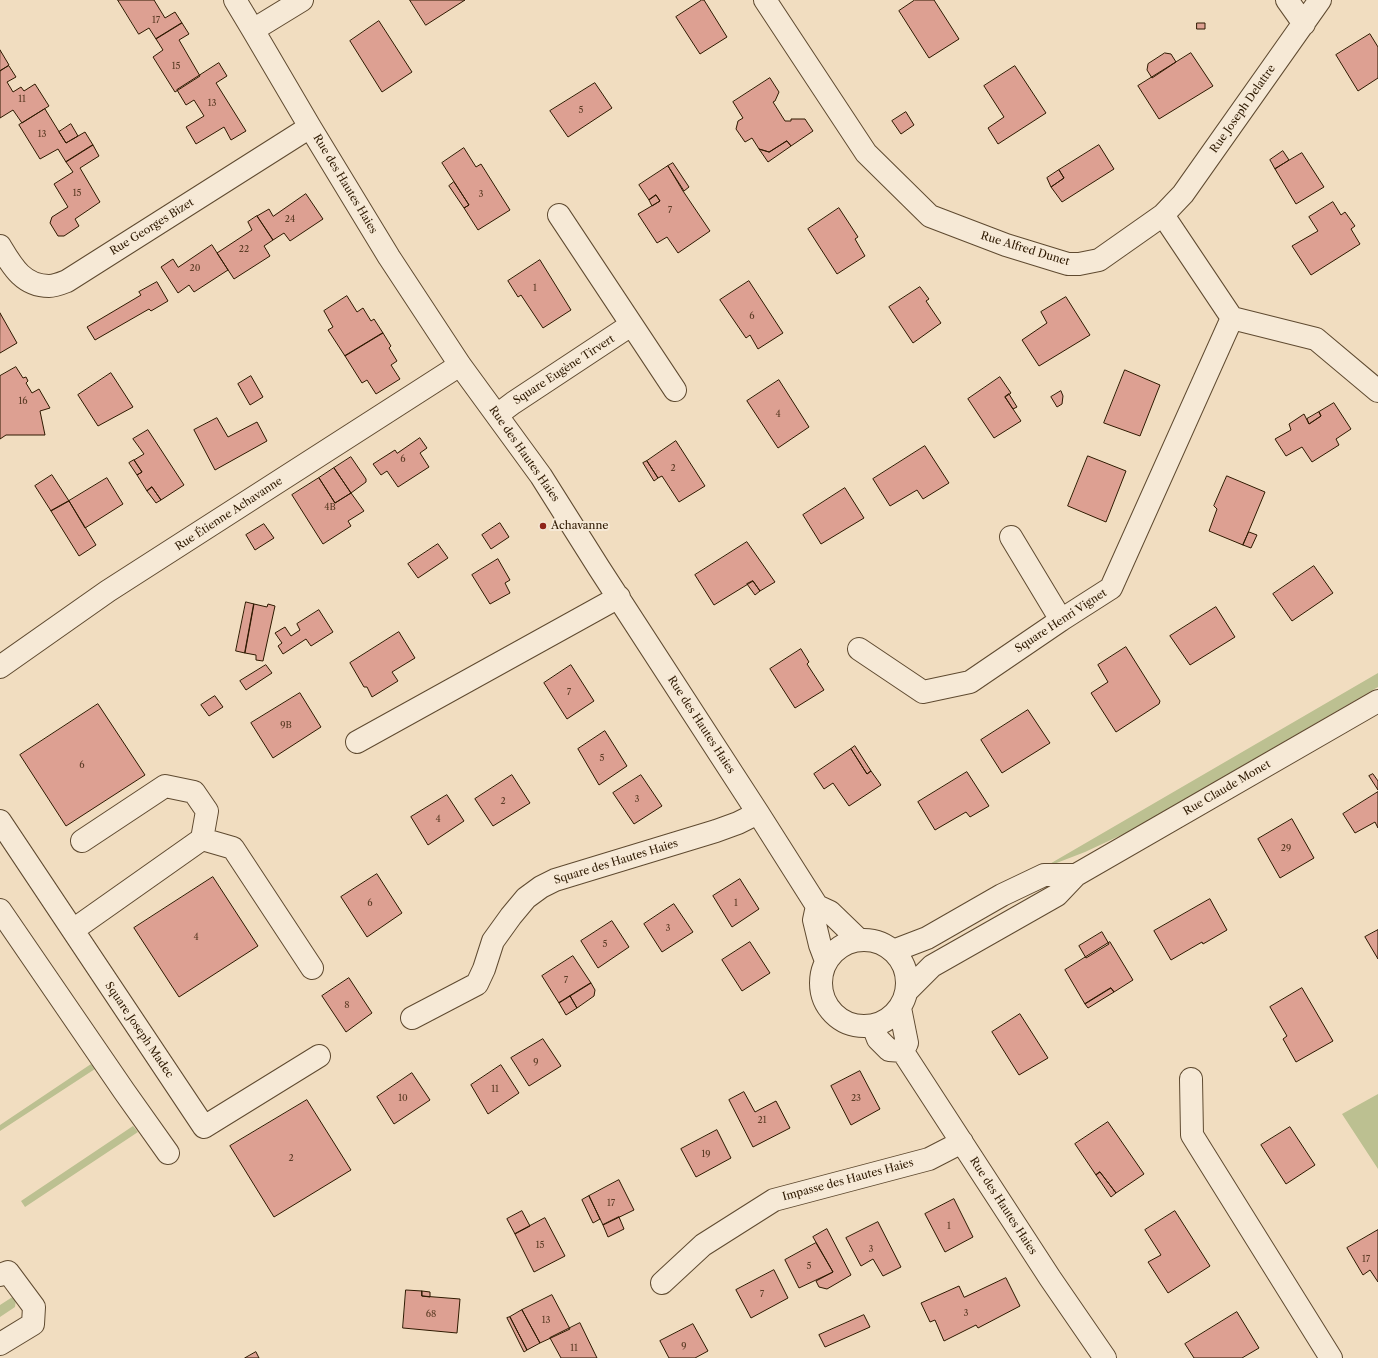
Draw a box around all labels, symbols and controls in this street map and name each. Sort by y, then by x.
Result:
house number: 17 [152,15,160,25]
house number: 15 [172,61,180,71]
street label: Rue Joseph Delattre [1208,62,1278,156]
house number: 11 [18,94,26,104]
house number: 13 [208,98,216,108]
house number: 5 [579,105,583,115]
house number: 13 [38,129,46,139]
street label: Rue des Hautes Haies [310,132,380,236]
house number: 15 [73,188,81,198]
house number: 3 [479,189,483,199]
street label: Rue Georges Bizet [108,196,196,258]
house number: 7 [668,205,672,215]
house number: 24 [285,214,295,224]
street label: Rue Alfred Dunet [979,229,1071,269]
house number: 22 [239,244,249,254]
house number: 20 [190,263,200,273]
house number: 1 [533,283,537,293]
house number: 6 [749,311,755,321]
street label: Square Eugène Tirvert [511,332,617,408]
house number: 16 [18,396,28,406]
street label: Rue des Hautes Haies [486,404,562,504]
house number: 4 [775,409,781,419]
house number: 6 [400,454,406,464]
house number: 2 [670,463,676,473]
street label: Rue Étienne Achavanne [173,474,285,554]
house number: 4B [324,502,336,512]
place label: Achavanne [551,519,609,533]
marker: Achavanne [538,521,548,531]
street label: Square Henri Vignet [1013,586,1109,656]
street label: Rue des Hautes Haies [665,674,737,776]
house number: 7 [567,687,571,697]
house number: 9B [280,720,292,730]
house number: 5 [600,753,604,763]
street label: Rue Claude Monet [1181,758,1273,818]
house number: 6 [79,760,85,770]
house number: 3 [635,794,639,804]
house number: 2 [500,796,506,806]
house number: 4 [435,814,441,824]
street label: Square des Hautes Haies [552,837,680,887]
house number: 29 [1281,843,1291,853]
house number: 6 [367,898,373,908]
house number: 1 [734,898,738,908]
house number: 3 [666,923,670,933]
house number: 4 [193,932,199,942]
house number: 5 [603,939,607,949]
house number: 7 [564,975,568,985]
street label: Square Joseph Madec [102,980,176,1080]
house number: 8 [344,1000,350,1010]
house number: 9 [533,1057,539,1067]
house number: 11 [491,1084,499,1094]
house number: 10 [398,1093,408,1103]
house number: 23 [851,1093,861,1103]
house number: 21 [758,1115,766,1125]
house number: 19 [701,1149,711,1159]
house number: 2 [288,1153,294,1163]
street label: Rue des Hautes Haies [967,1155,1039,1257]
street label: Impasse des Hautes Haies [781,1156,915,1204]
house number: 17 [607,1198,615,1208]
house number: 1 [947,1221,951,1231]
house number: 15 [536,1240,544,1250]
house number: 3 [869,1244,873,1254]
house number: 17 [1362,1254,1370,1264]
house number: 5 [807,1261,811,1271]
house number: 7 [760,1289,764,1299]
house number: 3 [964,1308,968,1318]
house number: 68 [426,1309,436,1319]
house number: 13 [542,1315,550,1325]
house number: 9 [681,1341,687,1351]
house number: 11 [570,1343,578,1353]

